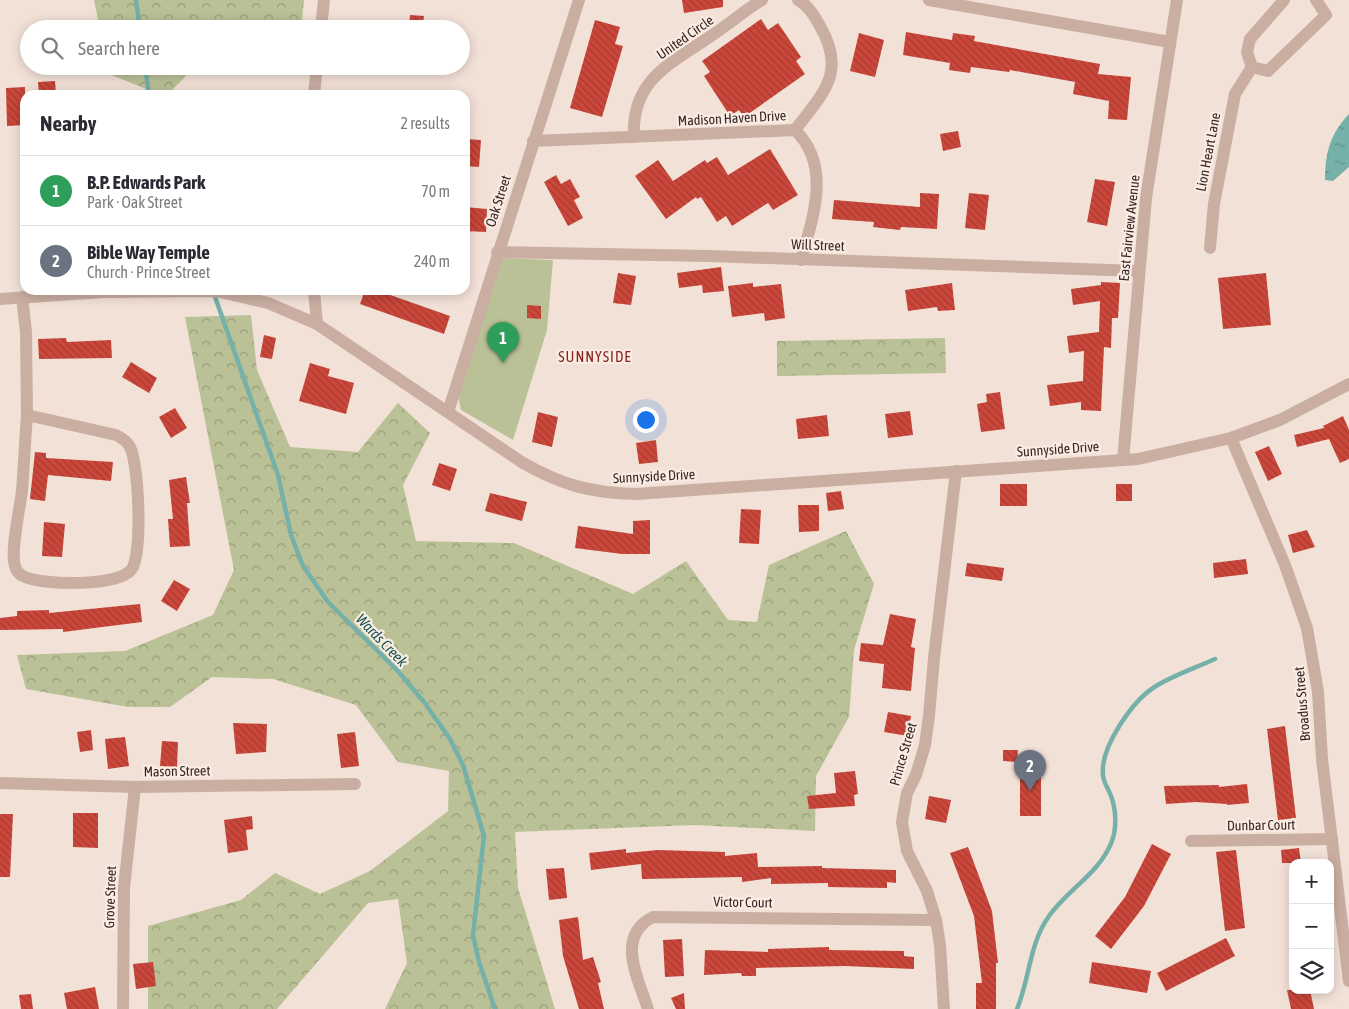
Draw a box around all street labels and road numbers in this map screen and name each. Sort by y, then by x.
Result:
street label: United Circle [653,12,717,62]
street label: Madison Haven Drive [677,107,787,129]
street label: Lion Heart Lane [1193,111,1223,193]
street label: Oak Street [482,173,514,229]
street label: East Fairview Avenue [1115,174,1143,282]
street label: Will Street [791,236,845,254]
street label: Sunnyside Drive [1016,438,1100,460]
street label: Sunnyside Drive [613,466,695,486]
street label: Broadus Street [1291,666,1313,742]
street label: Prince Street [886,720,920,788]
street label: Mason Street [143,762,211,780]
street label: Dunbar Court [1227,816,1295,834]
street label: Grove Street [101,865,119,929]
street label: Victor Court [713,893,773,911]

